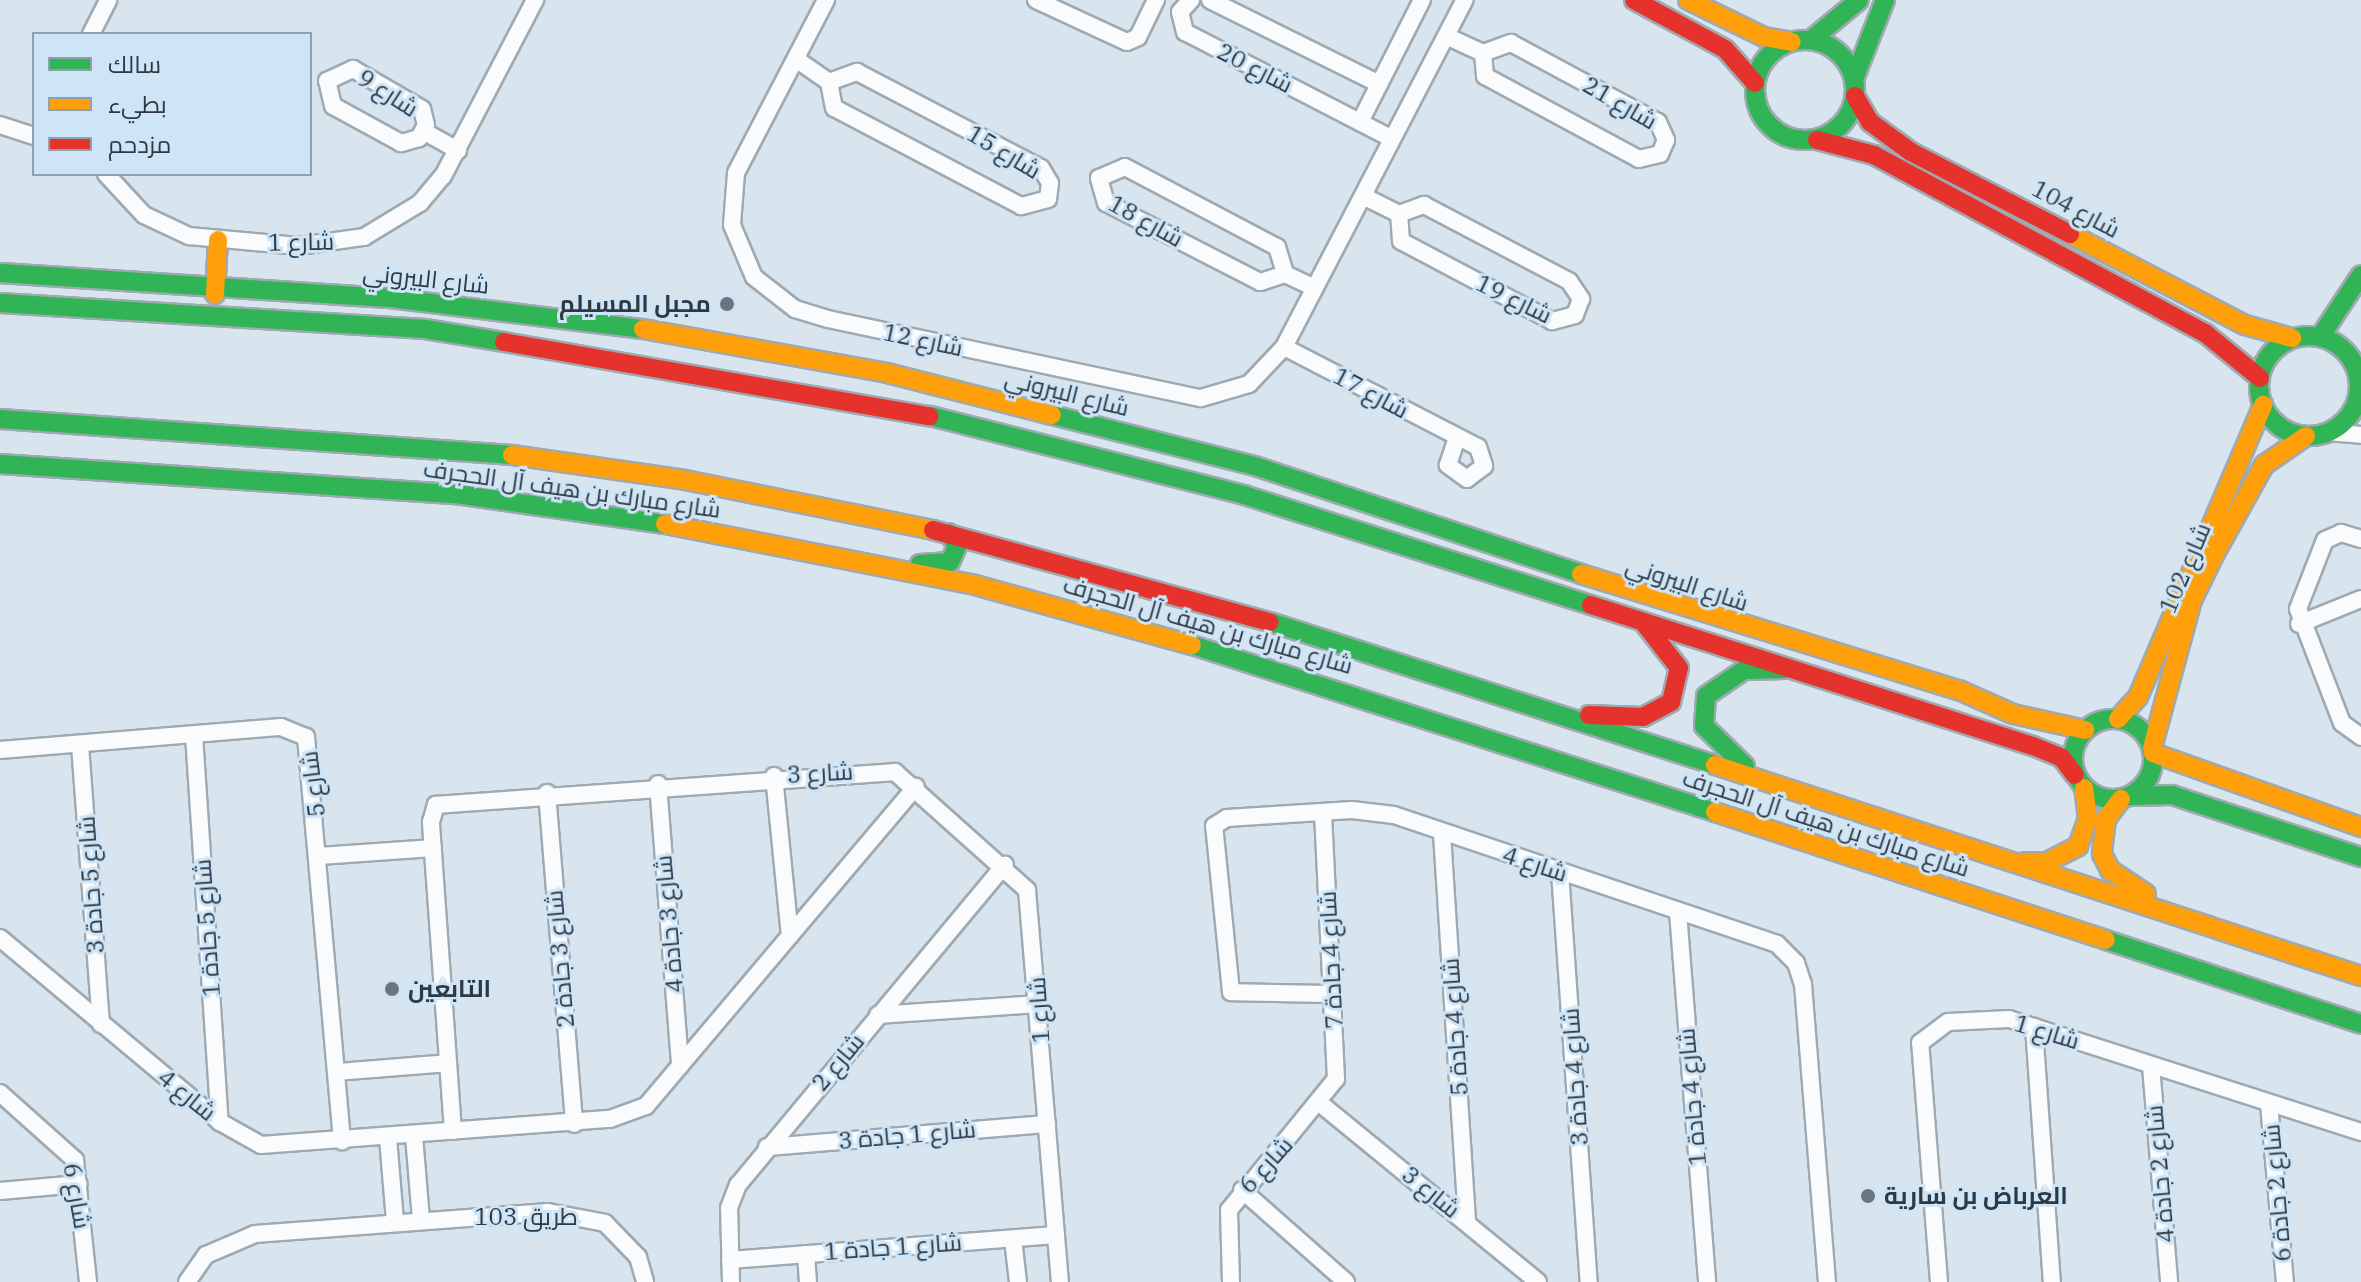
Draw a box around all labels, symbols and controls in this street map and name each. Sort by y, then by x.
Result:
legend [32,32,312,176]
street label: شارع 20 [1212,37,1298,99]
text: سالك [108,48,161,80]
street label: شارع 9 [352,63,424,123]
street label: شارع 21 [1578,70,1662,136]
text: بطيء [108,88,167,120]
street label: شارع 15 [962,119,1046,185]
text: مزدحم [108,128,171,160]
street label: شارع 104 [2027,174,2125,244]
street label: شارع 18 [1104,189,1188,253]
street label: شارع 1 [268,227,334,257]
street label: شارع البيروني [361,258,491,300]
street label: شارع 19 [1471,268,1557,330]
place label: مجبل المسيلم [559,290,711,318]
marker: مجبل المسيلم [718,295,736,313]
street label: شارع 12 [880,318,966,362]
street label: شارع 17 [1329,361,1413,425]
street label: شارع البيروني [1002,364,1132,422]
street label: شارع مبارك بن هيف آل الحجرف [421,454,723,524]
street label: شارع 102 [2153,519,2217,617]
street label: شارع البيروني [1622,551,1752,617]
street label: شارع مبارك بن هيف آل الحجرف [1060,570,1356,680]
street label: شارع 5 [295,749,331,819]
street label: شارع 3 [786,757,854,789]
street label: شارع مبارك بن هيف آل الحجرف [1679,763,1973,883]
street label: شارع 5 جادة 3 [72,815,110,955]
street label: شارع 4 [1499,840,1571,888]
street label: شارع 3 جادة 4 [649,854,689,994]
street label: شارع 5 جادة 1 [188,858,226,998]
street label: شارع 3 جادة 2 [540,889,580,1029]
street label: شارع 4 جادة 7 [1313,890,1349,1030]
street label: شارع 4 جادة 5 [1436,957,1474,1097]
place label: التابعين [408,975,491,1003]
street label: شارع 1 [1022,976,1056,1044]
marker: التابعين [383,980,401,998]
street label: شارع 4 جادة 3 [1556,1007,1594,1147]
street label: شارع 1 [2011,1009,2083,1055]
street label: شارع 2 [806,1027,870,1097]
street label: شارع 4 جادة 1 [1672,1027,1712,1167]
street label: شارع 4 [152,1063,222,1127]
street label: شارع 2 جادة 4 [2140,1104,2180,1244]
street label: شارع 1 جادة 3 [837,1115,977,1155]
street label: شارع 2 جادة 6 [2257,1123,2297,1263]
street label: شارع 6 [1233,1131,1299,1199]
street label: شارع 3 [1396,1160,1466,1224]
street label: شارع 6 [57,1161,97,1231]
place label: العرباض بن سارية [1884,1182,2068,1210]
marker: العرباض بن سارية [1859,1187,1877,1205]
street label: طريق 103 [474,1203,578,1231]
street label: شارع 1 جادة 1 [823,1228,963,1266]

